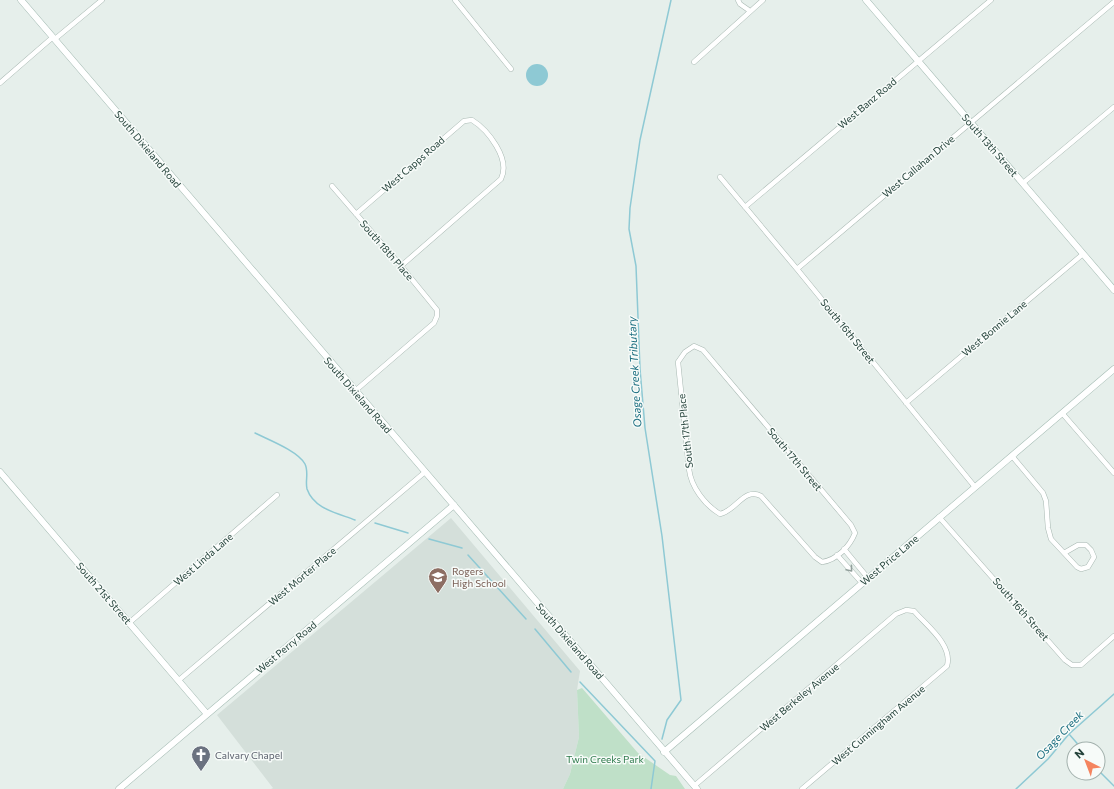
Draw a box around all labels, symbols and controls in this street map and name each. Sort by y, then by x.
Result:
street label: West Banz Road [835,75,899,131]
street label: South Dixieland Road [112,108,184,190]
street label: South 13th Street [960,111,1020,179]
street label: West Callahan Drive [879,132,957,200]
street label: West Capps Road [379,133,447,194]
street label: South 18th Place [358,218,416,282]
street label: South 16th Street [818,296,878,366]
street label: West Bonnie Lane [959,297,1029,359]
water label: Osage Creek Tributary [625,316,643,428]
street label: South Dixieland Road [322,355,394,436]
street label: South 17th Place [675,393,695,469]
street label: South 17th Street [765,425,825,493]
street label: West Linda Lane [171,530,235,588]
street label: West Price Lane [857,532,921,588]
street label: West Morter Place [266,544,338,608]
street label: South 21st Street [74,560,134,626]
one-way arrow [845,564,852,572]
place label: Rogers High School [452,565,506,589]
school or university icon: Rogers High School [427,566,449,594]
street label: South 16th Street [990,575,1052,643]
street label: South Dixieland Road [534,601,606,682]
street label: West Perry Road [253,618,319,676]
street label: West Berkeley Avenue [757,660,841,734]
street label: West Cunningham Avenue [829,683,927,767]
water label: Osage Creek [1033,707,1086,762]
north arrow [1066,741,1106,781]
church icon: Calvary Chapel [190,744,212,772]
text: N [1072,746,1086,761]
place label: Calvary Chapel [215,749,283,761]
park label: Twin Creeks Park [566,753,645,765]

